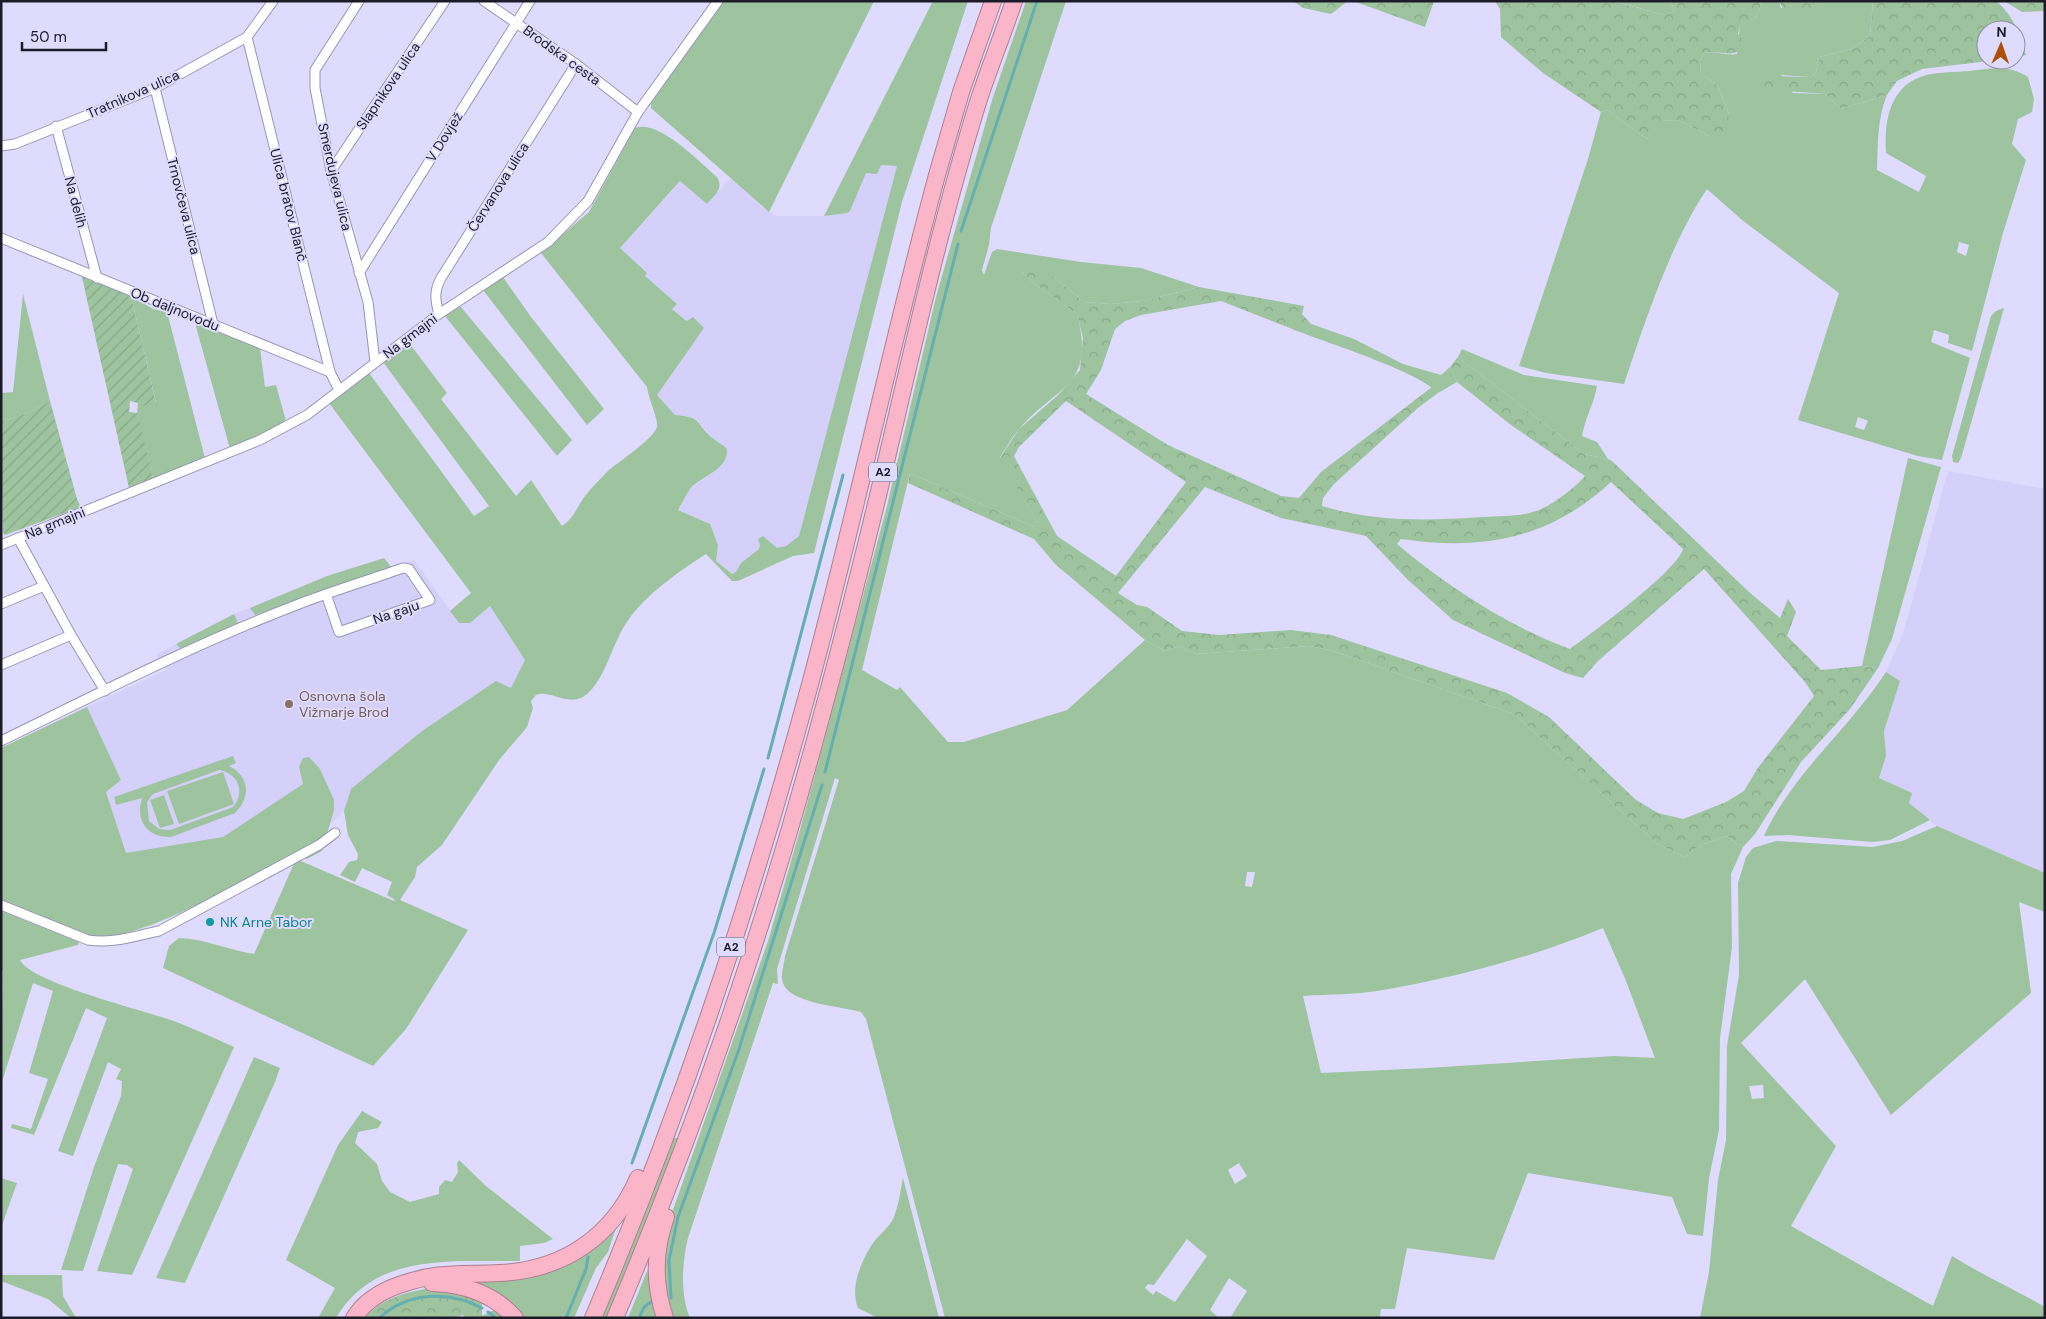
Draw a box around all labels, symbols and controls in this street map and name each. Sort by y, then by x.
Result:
scale bar [22,20,106,52]
north arrow [1976,20,2026,70]
street label: Brodska cesta [520,21,604,89]
text: N [1996,23,2007,41]
text: 50 m [30,27,67,47]
street label: Slapnikova ulica [352,39,424,133]
street label: Tratnikova ulica [84,66,182,122]
street label: V Dovjež [422,109,466,165]
street label: Smerdujeva ulica [314,121,356,233]
street label: Červanova ulica [463,139,533,235]
street label: Ulica bratov Blanč [266,147,312,263]
street label: Trnovčeva ulica [163,156,205,256]
street label: Na delih [61,174,91,230]
street label: Ob daljnovodu [128,283,222,335]
street label: Na gmajni [379,310,441,362]
road number: A2 [869,462,897,482]
street label: Na gmajni [22,503,88,543]
street label: Na gaju [370,596,422,628]
place label: Osnovna šola Vižmarje Brod [299,687,389,721]
marker: Osnovna šola Vižmarje Brod [283,698,295,710]
place label: NK Arne Tabor [220,913,312,931]
marker: NK Arne Tabor [204,916,216,928]
road number: A2 [717,938,745,956]

